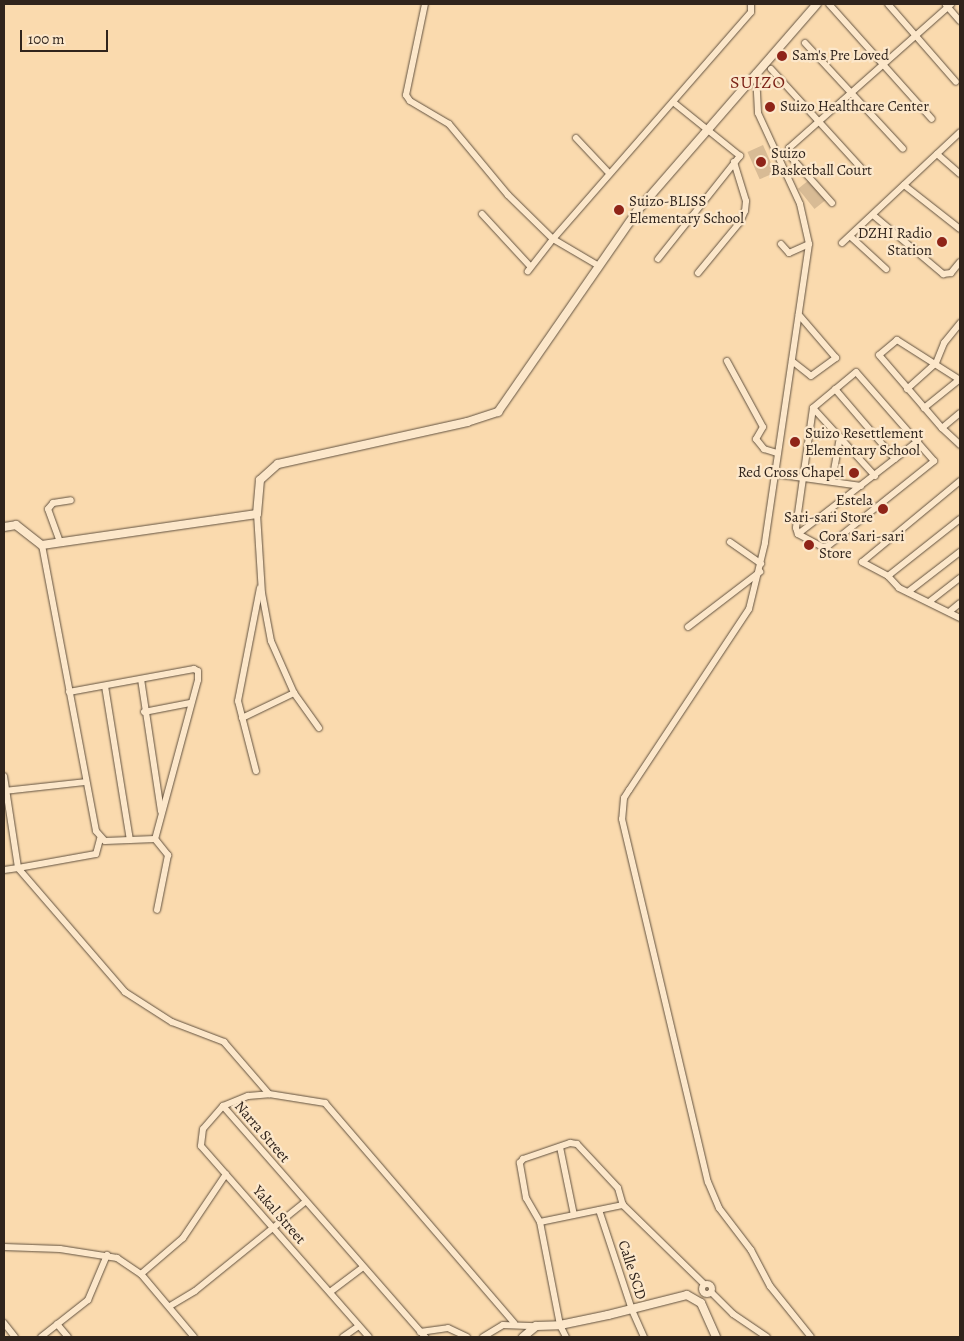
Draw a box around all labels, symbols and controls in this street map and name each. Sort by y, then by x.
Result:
scale bar [22,20,110,52]
text: 100 m [28,29,65,49]
place label: Sam's Pre Loved [792,47,889,65]
marker: Sam's Pre Loved [776,50,788,62]
district label: SUIZO [729,71,787,93]
place label: Suizo Healthcare Center [780,98,929,116]
marker: Suizo Healthcare Center [764,101,776,113]
place label: Suizo Basketball Court [771,144,872,179]
marker: Suizo Basketball Court [755,156,767,168]
place label: Suizo-BLISS Elementary School [629,192,744,227]
marker: Suizo-BLISS Elementary School [613,204,625,216]
place label: DZHI Radio Station [858,224,932,259]
marker: DZHI Radio Station [936,236,948,248]
place label: Suizo Resettlement Elementary School [805,424,923,459]
marker: Suizo Resettlement Elementary School [789,436,801,448]
place label: Red Cross Chapel [738,464,844,482]
marker: Red Cross Chapel [848,467,860,479]
place label: Estela Sari-sari Store [784,491,873,526]
marker: Estela Sari-sari Store [877,503,889,515]
place label: Cora Sari-sari Store [819,527,904,562]
marker: Cora Sari-sari Store [803,539,815,551]
street label: Narra Street [230,1098,294,1166]
street label: Yakal Street [249,1182,309,1248]
street label: Calle SCD [614,1238,650,1302]

